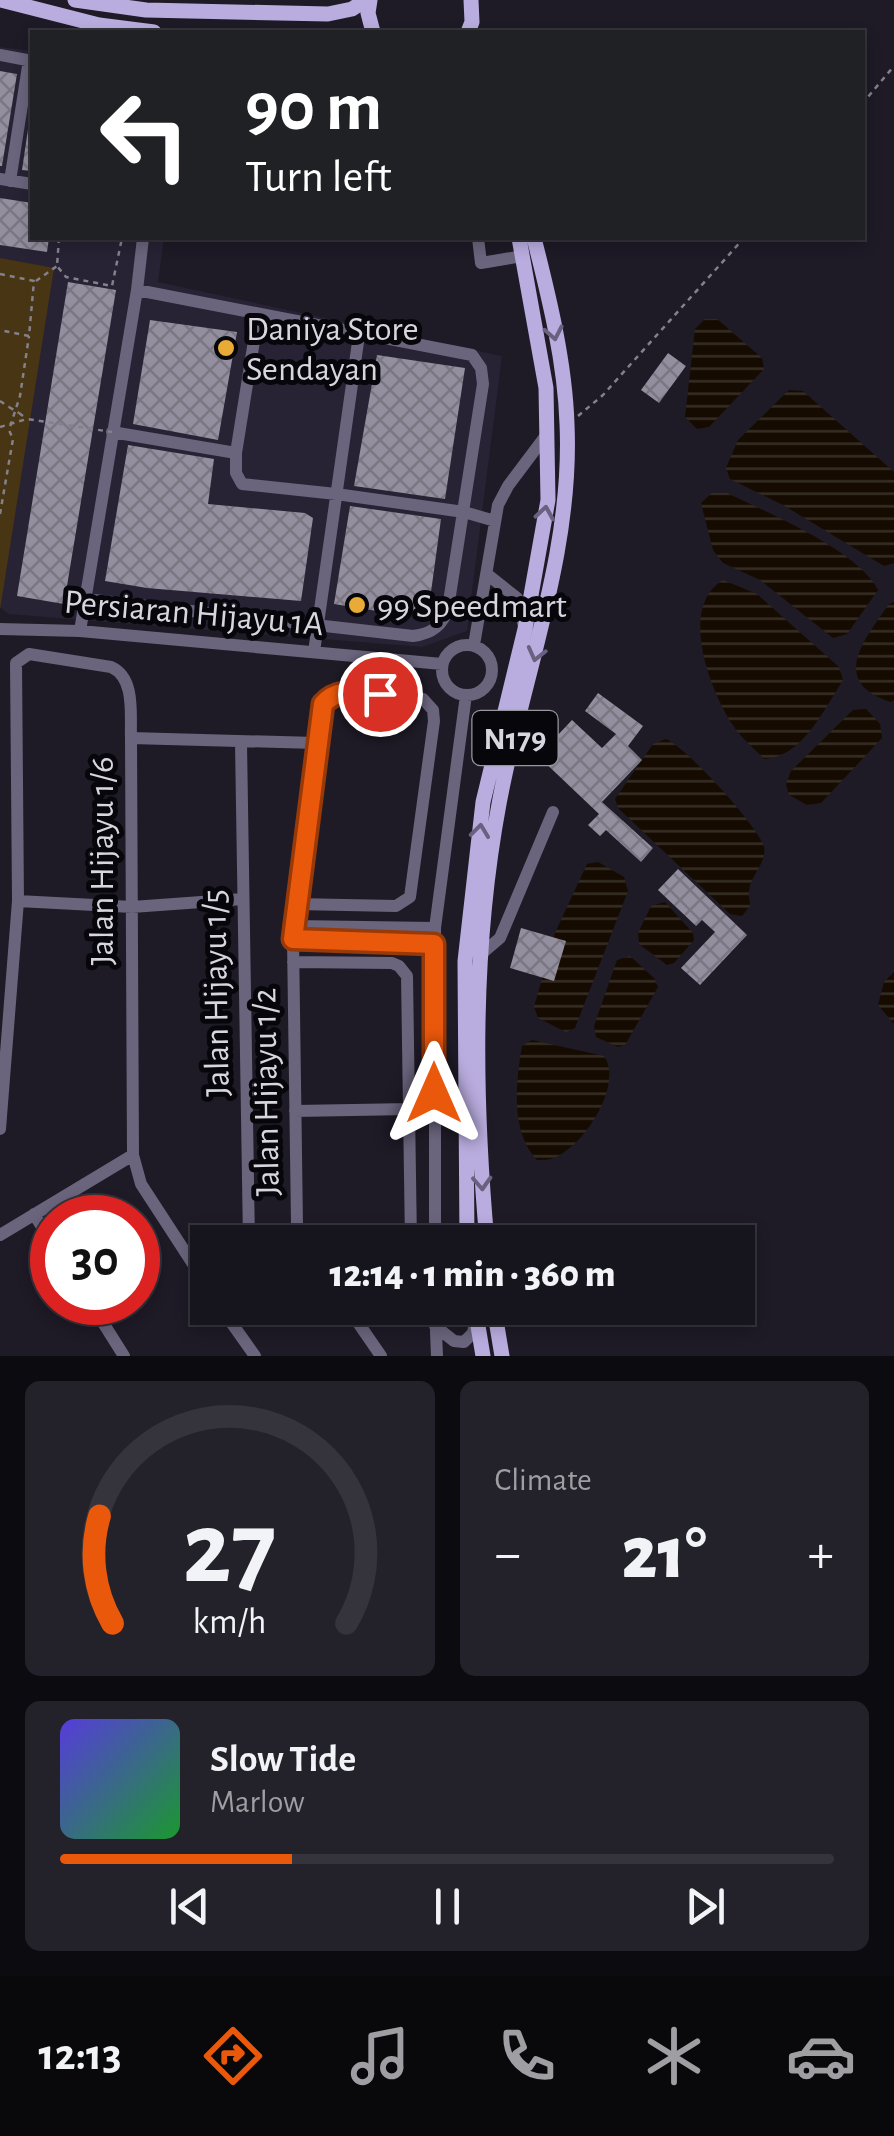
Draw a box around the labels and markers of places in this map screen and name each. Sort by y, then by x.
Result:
place label: Daniya Store Sendayan [246,312,419,387]
marker: Daniya Store Sendayan [215,337,237,359]
place label: 99 Speedmart [377,589,567,624]
marker: 99 Speedmart [346,594,368,616]
pin [338,652,423,737]

